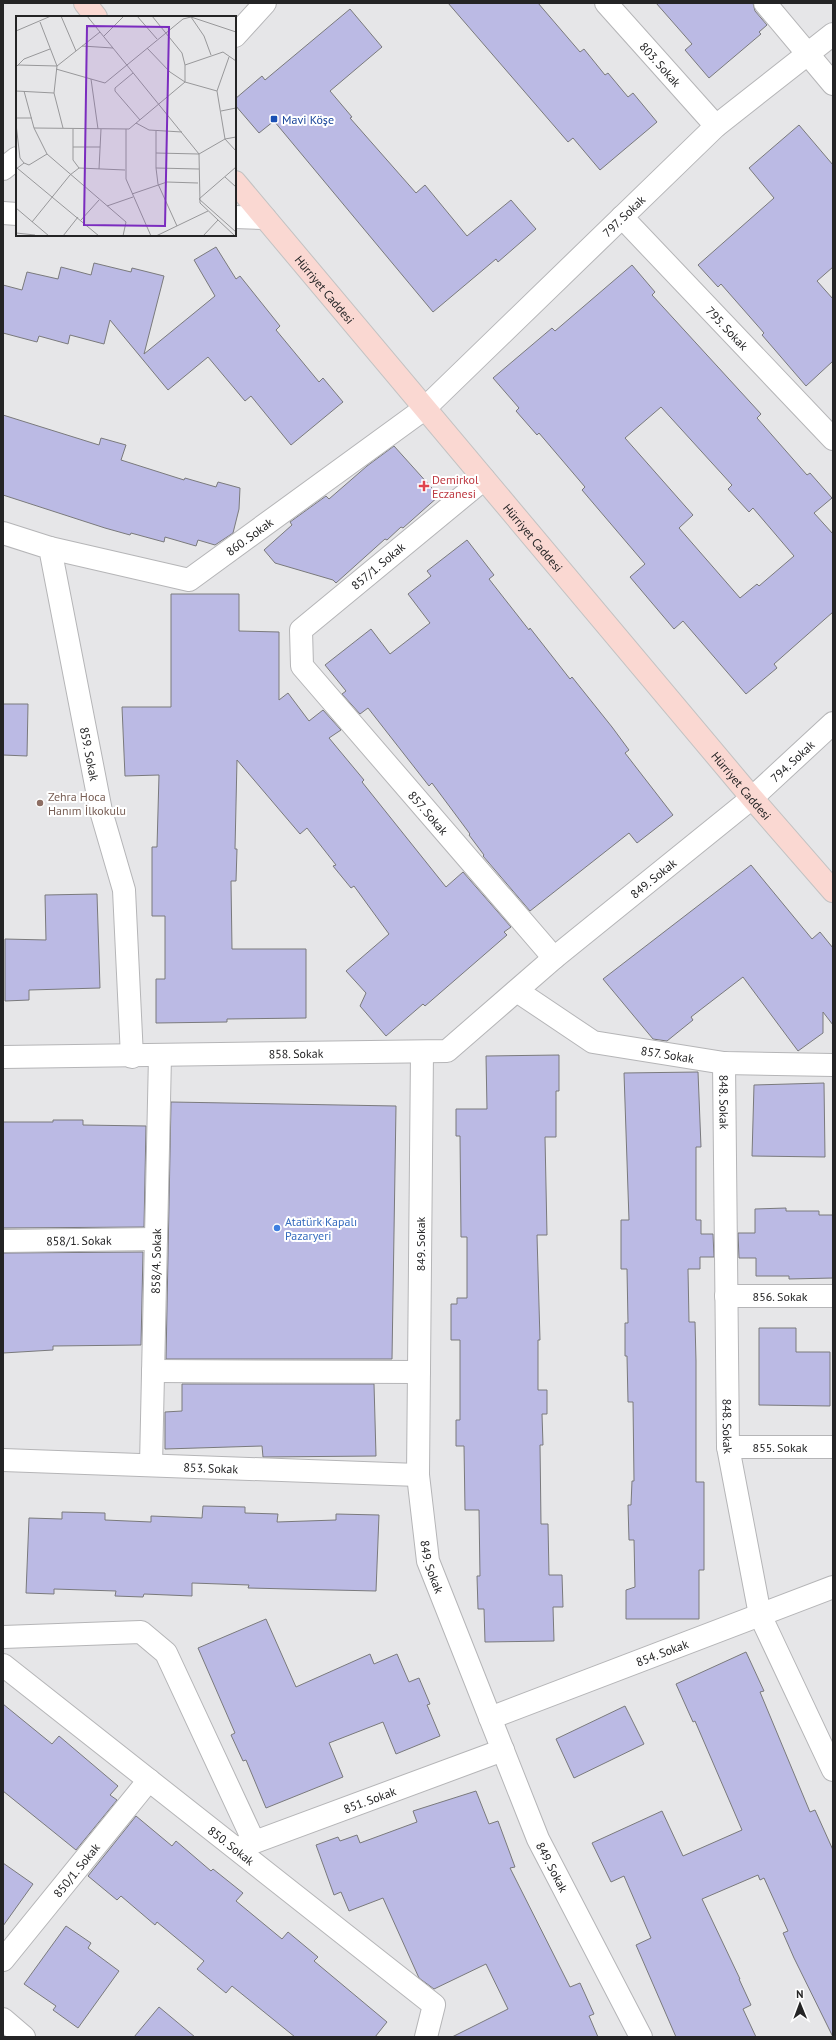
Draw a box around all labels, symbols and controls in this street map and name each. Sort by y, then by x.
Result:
inset map [16,16,236,236]
street label: 803. Sokak [637,39,685,90]
place label: Mavi Köşe [282,112,334,127]
marker: Mavi Köşe [269,114,279,124]
street label: 797. Sokak [599,192,648,240]
street label: Hürriyet Caddesi [292,252,358,327]
street label: 795. Sokak [703,303,752,353]
place label: Demirkol Eczanesi [432,472,479,501]
marker: Demirkol Eczanesi [419,481,429,491]
street label: Hürriyet Caddesi [500,500,566,575]
street label: 860. Sokak [223,514,276,558]
street label: 857/1. Sokak [348,539,408,593]
street label: 859. Sokak [77,726,103,782]
street label: 794. Sokak [767,737,817,785]
street label: Hürriyet Caddesi [709,748,775,823]
street label: 857. Sokak [405,788,452,838]
place label: Zehra Hoca Hanım İlkokulu [48,789,126,818]
marker: Zehra Hoca Hanım İlkokulu [35,798,45,808]
street label: 849. Sokak [627,855,679,901]
street label: 857. Sokak [640,1042,695,1066]
street label: 858. Sokak [268,1045,324,1061]
street label: 848. Sokak [717,1075,732,1130]
place label: Atatürk Kapalı Pazaryeri [285,1214,357,1243]
street label: 849. Sokak [413,1216,428,1271]
marker: Atatürk Kapalı Pazaryeri [272,1223,282,1233]
street label: 858/4. Sokak [147,1228,164,1294]
street label: 858/1. Sokak [46,1232,112,1248]
street label: 856. Sokak [753,1289,808,1304]
street label: 848. Sokak [720,1399,737,1455]
street label: 855. Sokak [753,1440,808,1455]
street label: 853. Sokak [183,1459,239,1476]
street label: 849. Sokak [418,1539,447,1595]
street label: 854. Sokak [634,1635,690,1669]
street label: 851. Sokak [341,1783,398,1816]
street label: 850. Sokak [205,1822,258,1868]
street label: 849. Sokak [533,1839,572,1895]
street label: 850/1. Sokak [50,1840,103,1900]
north arrow [780,1984,820,2024]
text: N [796,1987,804,2001]

